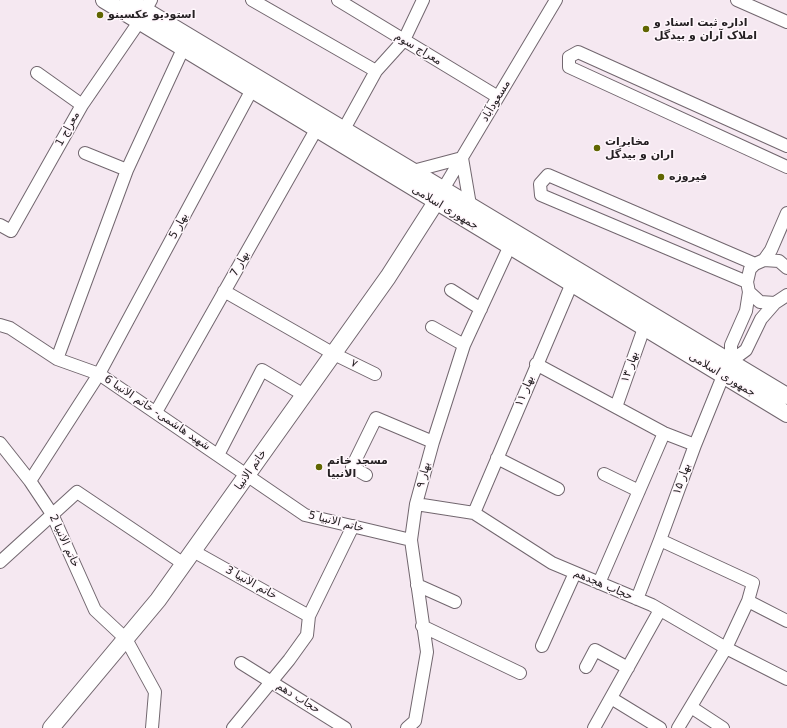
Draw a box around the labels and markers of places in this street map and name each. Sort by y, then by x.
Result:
place label: استودیو عکسینو [108,8,195,22]
marker: استودیو عکسینو [95,10,105,20]
place label: اداره ثبت اسناد و املاک آران و بیدگل [654,16,757,42]
marker: اداره ثبت اسناد و املاک آران و بیدگل [641,24,651,34]
place label: مخابرات اران و بیدگل [605,135,674,161]
marker: مخابرات اران و بیدگل [592,143,602,153]
place label: فیروزه [669,170,707,184]
marker: فیروزه [656,172,666,182]
place label: مسجد خاتم الانبیا [327,454,388,480]
marker: مسجد خاتم الانبیا [314,462,324,472]

